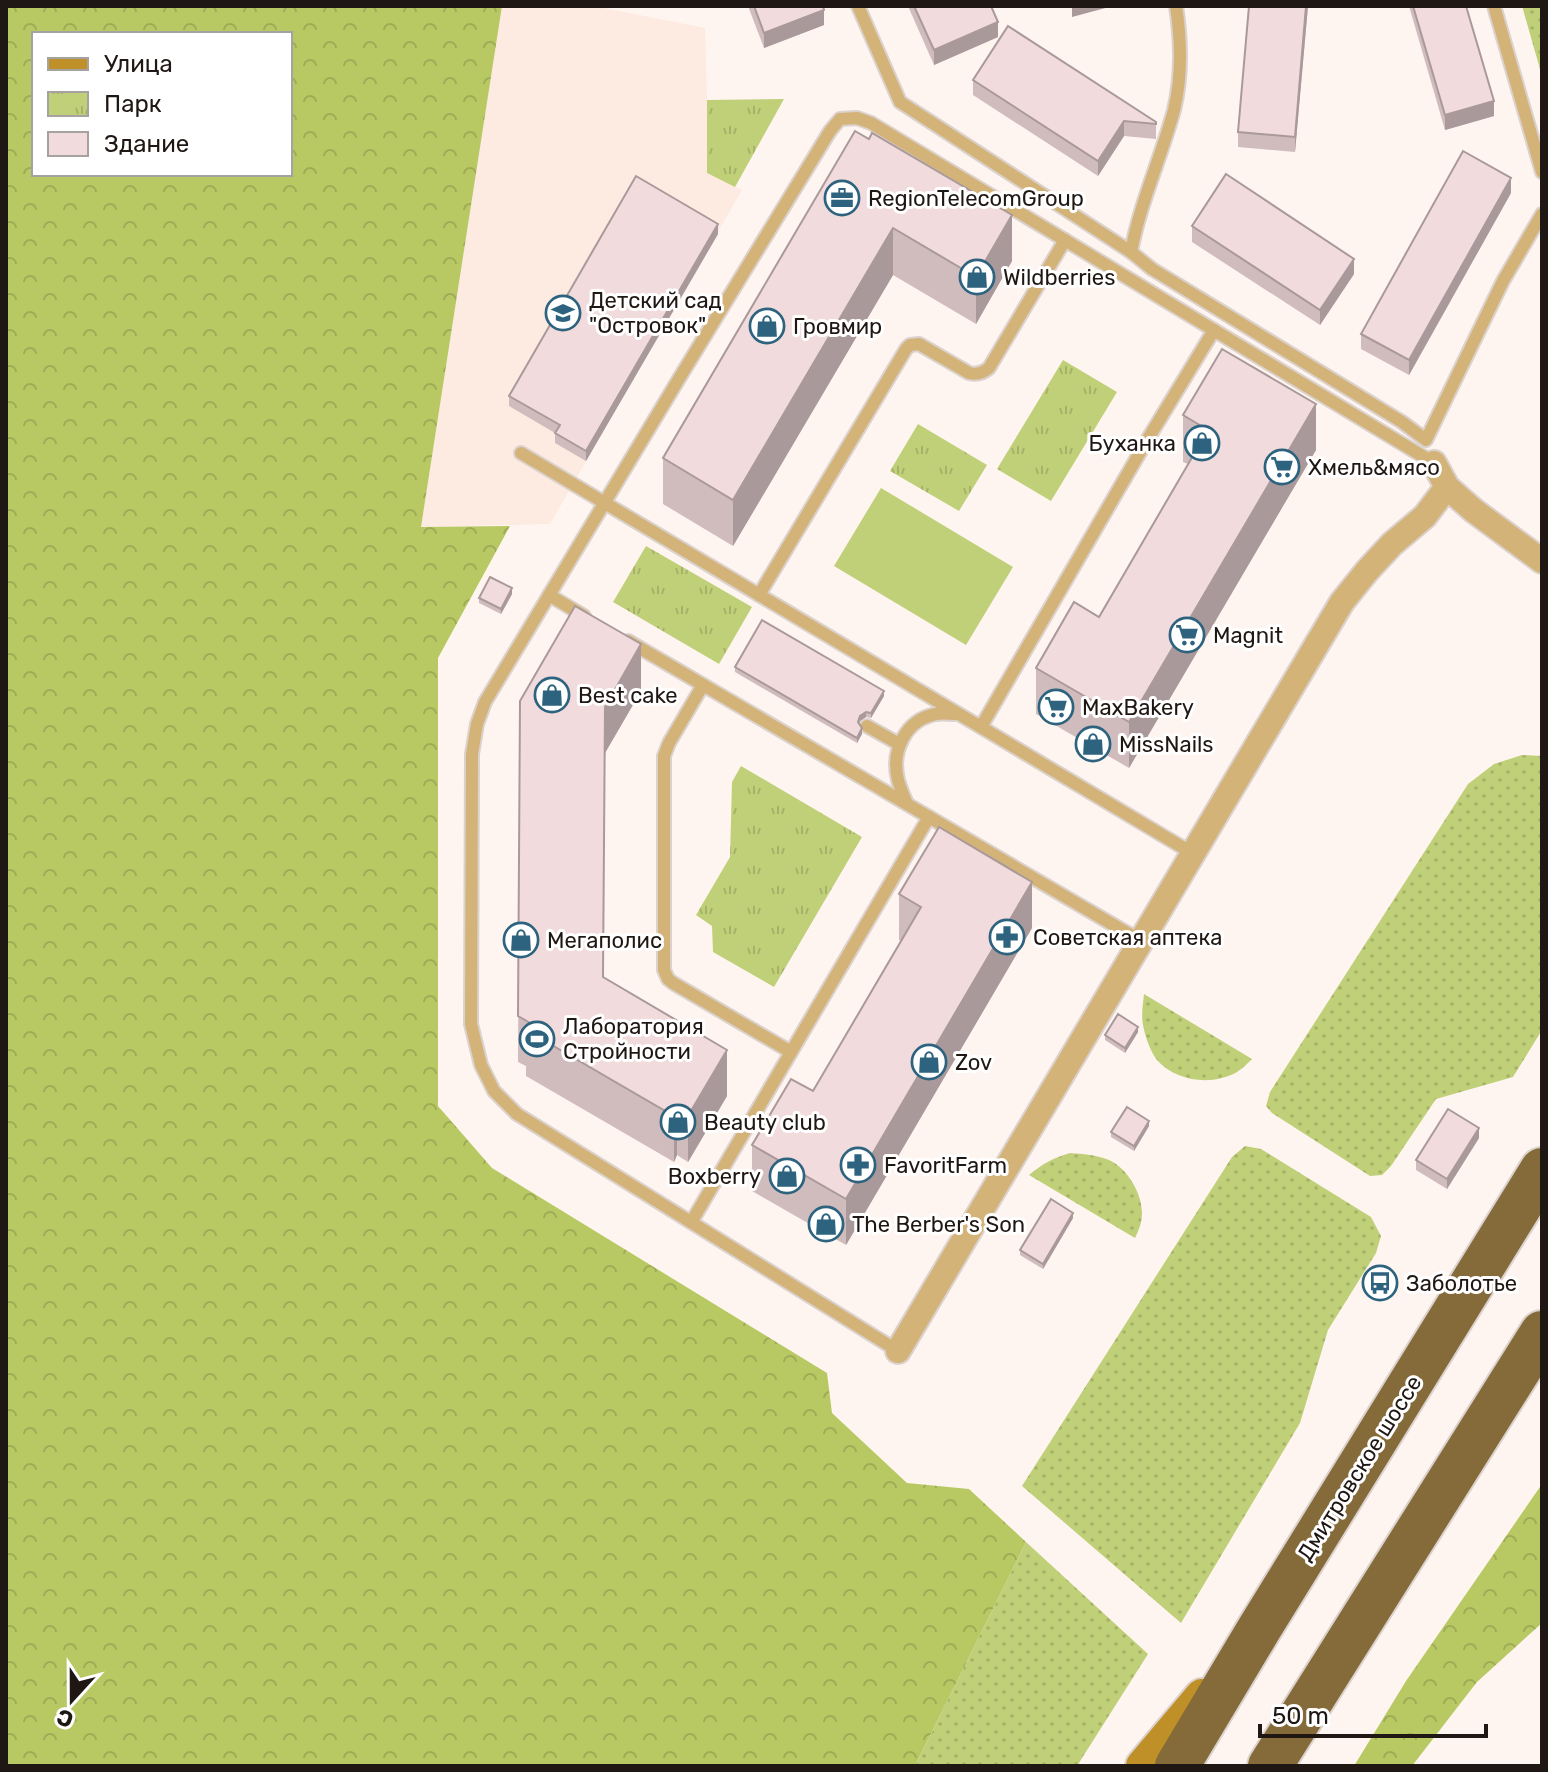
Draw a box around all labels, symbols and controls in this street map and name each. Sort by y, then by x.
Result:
legend [32,32,292,176]
text: Улица [104,50,173,78]
text: Парк [104,90,162,118]
text: Здание [104,130,189,158]
office icon: RegionTelecomGroup [823,179,861,217]
place label: RegionTelecomGroup [868,185,1084,212]
shop icon: Wildberries [958,258,996,296]
place label: Wildberries [1003,264,1115,291]
place label: Детский сад "Островок" [589,287,722,339]
school or university icon: Детский сад "Островок" [544,294,582,332]
shop icon: Гровмир [748,307,786,345]
place label: Гровмир [793,313,882,340]
shop icon: Буханка [1183,424,1221,462]
place label: Буханка [1089,430,1176,457]
supermarket icon: Хмель&мясо [1263,448,1301,486]
place label: Хмель&мясо [1308,454,1440,481]
supermarket icon: Magnit [1168,616,1206,654]
place label: Magnit [1213,622,1283,649]
shop icon: Best cake [533,676,571,714]
place label: Best cake [578,682,678,709]
supermarket icon: MaxBakery [1037,688,1075,726]
place label: MaxBakery [1082,694,1194,721]
shop icon: MissNails [1074,725,1112,763]
place label: MissNails [1119,731,1214,758]
pharmacy icon: Советская аптека [988,918,1026,956]
shop icon: Мегаполис [502,921,540,959]
place label: Советская аптека [1033,924,1222,951]
place label: Мегаполис [547,927,662,954]
place label: Лаборатория Стройности [563,1013,704,1065]
sports icon: Лаборатория Стройности [518,1020,556,1058]
shop icon: Zov [910,1043,948,1081]
place label: Zov [955,1049,992,1076]
shop icon: Beauty club [659,1103,697,1141]
place label: Beauty club [704,1109,826,1136]
pharmacy icon: FavoritFarm [839,1146,877,1184]
place label: FavoritFarm [884,1152,1007,1179]
shop icon: Boxberry [768,1157,806,1195]
place label: Boxberry [668,1163,761,1190]
shop icon: The Berber's Son [807,1205,845,1243]
place label: The Berber's Son [852,1211,1025,1238]
bus stop icon: Заболотье [1361,1264,1399,1302]
place label: Заболотье [1406,1270,1517,1297]
street label: Дмитровское шоссе [1291,1371,1427,1566]
north arrow [32,1660,112,1740]
scale bar [1260,1688,1486,1738]
text: 50 m [1272,1702,1329,1730]
text: С [53,1703,77,1734]

